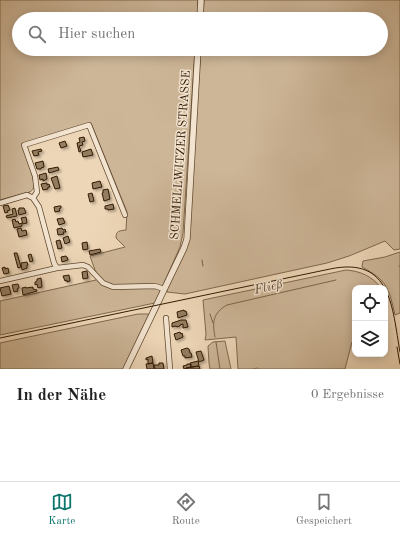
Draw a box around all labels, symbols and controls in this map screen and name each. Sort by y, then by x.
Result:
search box [12,12,388,56]
icon: search [26,23,48,45]
text: Hier suchen [58,27,135,42]
street label: SCHMELLWITZER STRASSE [169,70,193,240]
water label: Fließ [252,278,284,297]
map controls [352,285,388,357]
button: locate [352,285,388,321]
button: layers [352,321,388,357]
text: In der Nähe [16,387,106,404]
text: 0 Ergebnisse [311,388,384,401]
tab: Karte [48,491,75,529]
tab: Route [172,491,200,529]
tab: Gespeichert [296,491,352,529]

